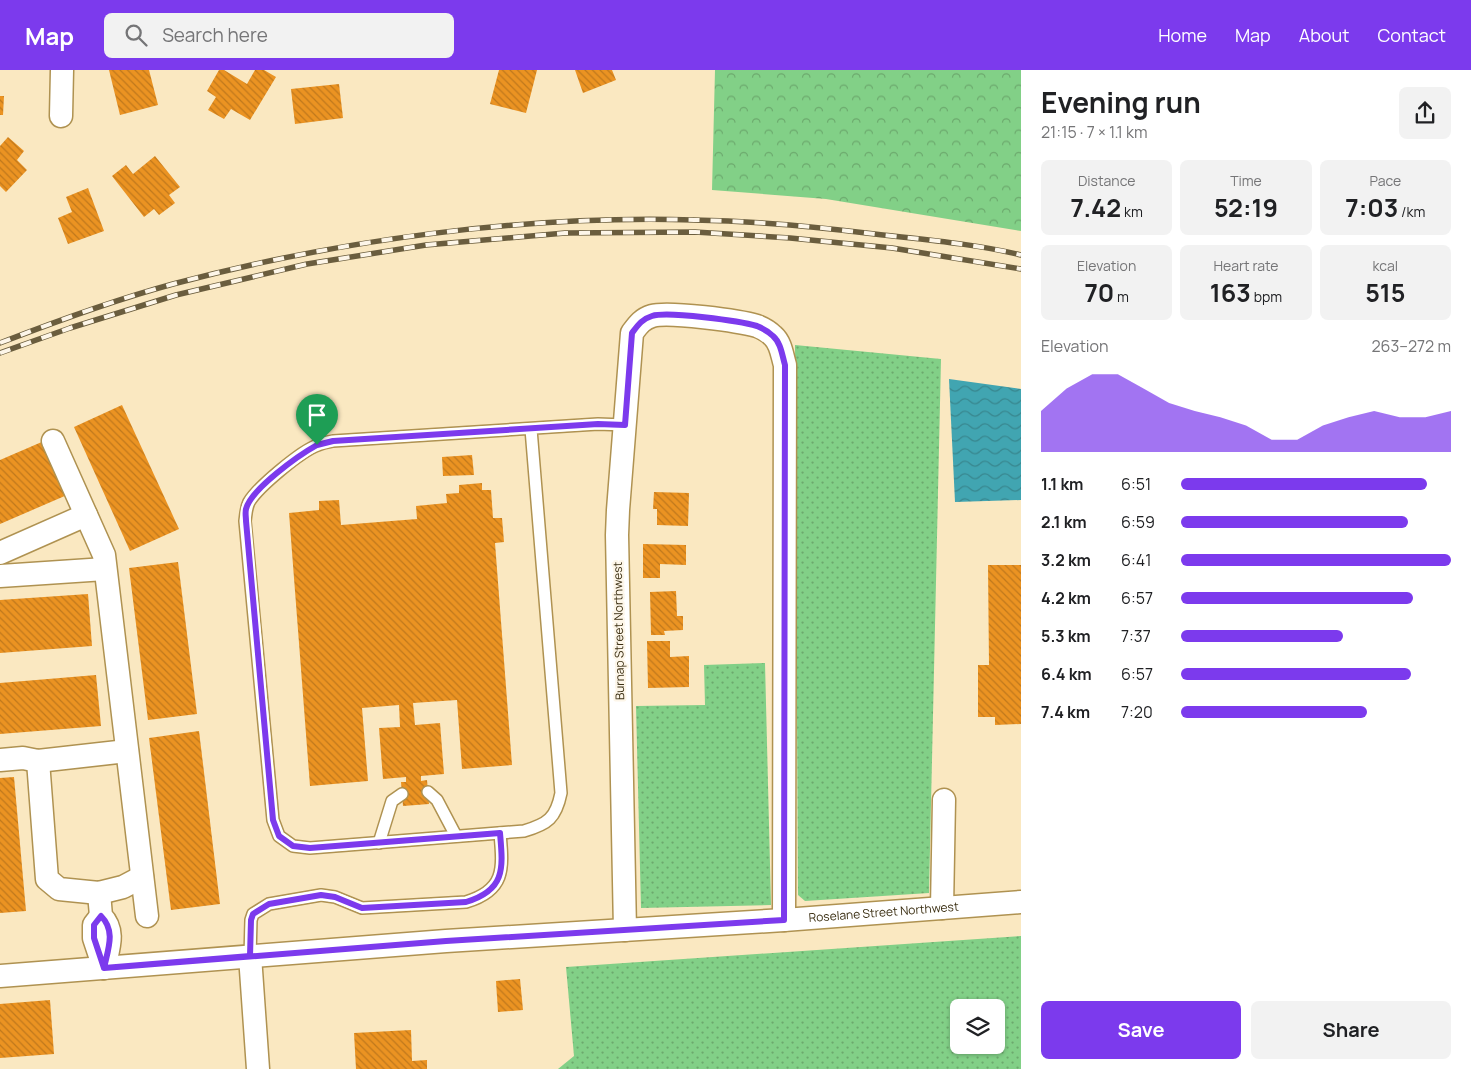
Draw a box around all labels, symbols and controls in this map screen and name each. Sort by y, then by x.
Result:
search box [104,13,454,58]
text: Map [25,19,74,52]
icon: search [122,21,150,49]
text: Search here [162,22,268,48]
text: Home [1158,23,1207,47]
text: Map [1235,23,1271,47]
text: About [1299,23,1349,47]
text: Contact [1377,23,1446,47]
text: Evening run [1041,83,1201,121]
button: share [1399,87,1451,139]
text: 21:15 · 7 × 1.1 km [1041,121,1148,143]
text: Distance [1078,171,1135,190]
text: Time [1230,171,1262,190]
text: Pace [1370,171,1401,190]
text: 7.42 [1071,190,1121,225]
text: 52:19 [1214,190,1278,225]
text: 7:03 [1345,190,1398,225]
text: km [1121,202,1143,221]
text: /km [1398,202,1425,221]
text: Elevation [1077,256,1136,275]
text: Heart rate [1214,256,1278,275]
text: kcal [1373,256,1398,275]
text: 70 [1084,275,1114,310]
text: 163 [1210,275,1251,310]
text: 515 [1365,275,1405,310]
text: m [1114,287,1129,306]
text: bpm [1251,287,1282,306]
text: Elevation [1041,335,1109,357]
text: 263–272 m [1371,335,1451,357]
pin [296,394,338,445]
icon: arrive [303,401,331,429]
text: 1.1 km [1041,473,1084,495]
text: 6:51 [1121,473,1151,495]
text: 2.1 km [1041,511,1087,533]
text: 6:59 [1121,511,1155,533]
text: 3.2 km [1041,549,1091,571]
text: 6:41 [1121,549,1151,571]
street label: Burnap Street Northwest [609,561,628,700]
text: 4.2 km [1041,587,1091,609]
text: 6:57 [1121,587,1153,609]
text: 5.3 km [1041,625,1091,647]
text: 7:37 [1121,625,1151,647]
text: 6.4 km [1041,663,1092,685]
text: 6:57 [1121,663,1153,685]
text: 7.4 km [1041,701,1090,723]
text: 7:20 [1121,701,1153,723]
street label: Roselane Street Northwest [808,898,959,926]
map controls [950,999,1005,1054]
button: layers [950,999,1005,1054]
button: Save [1041,1001,1241,1059]
button: Share [1251,1001,1451,1059]

